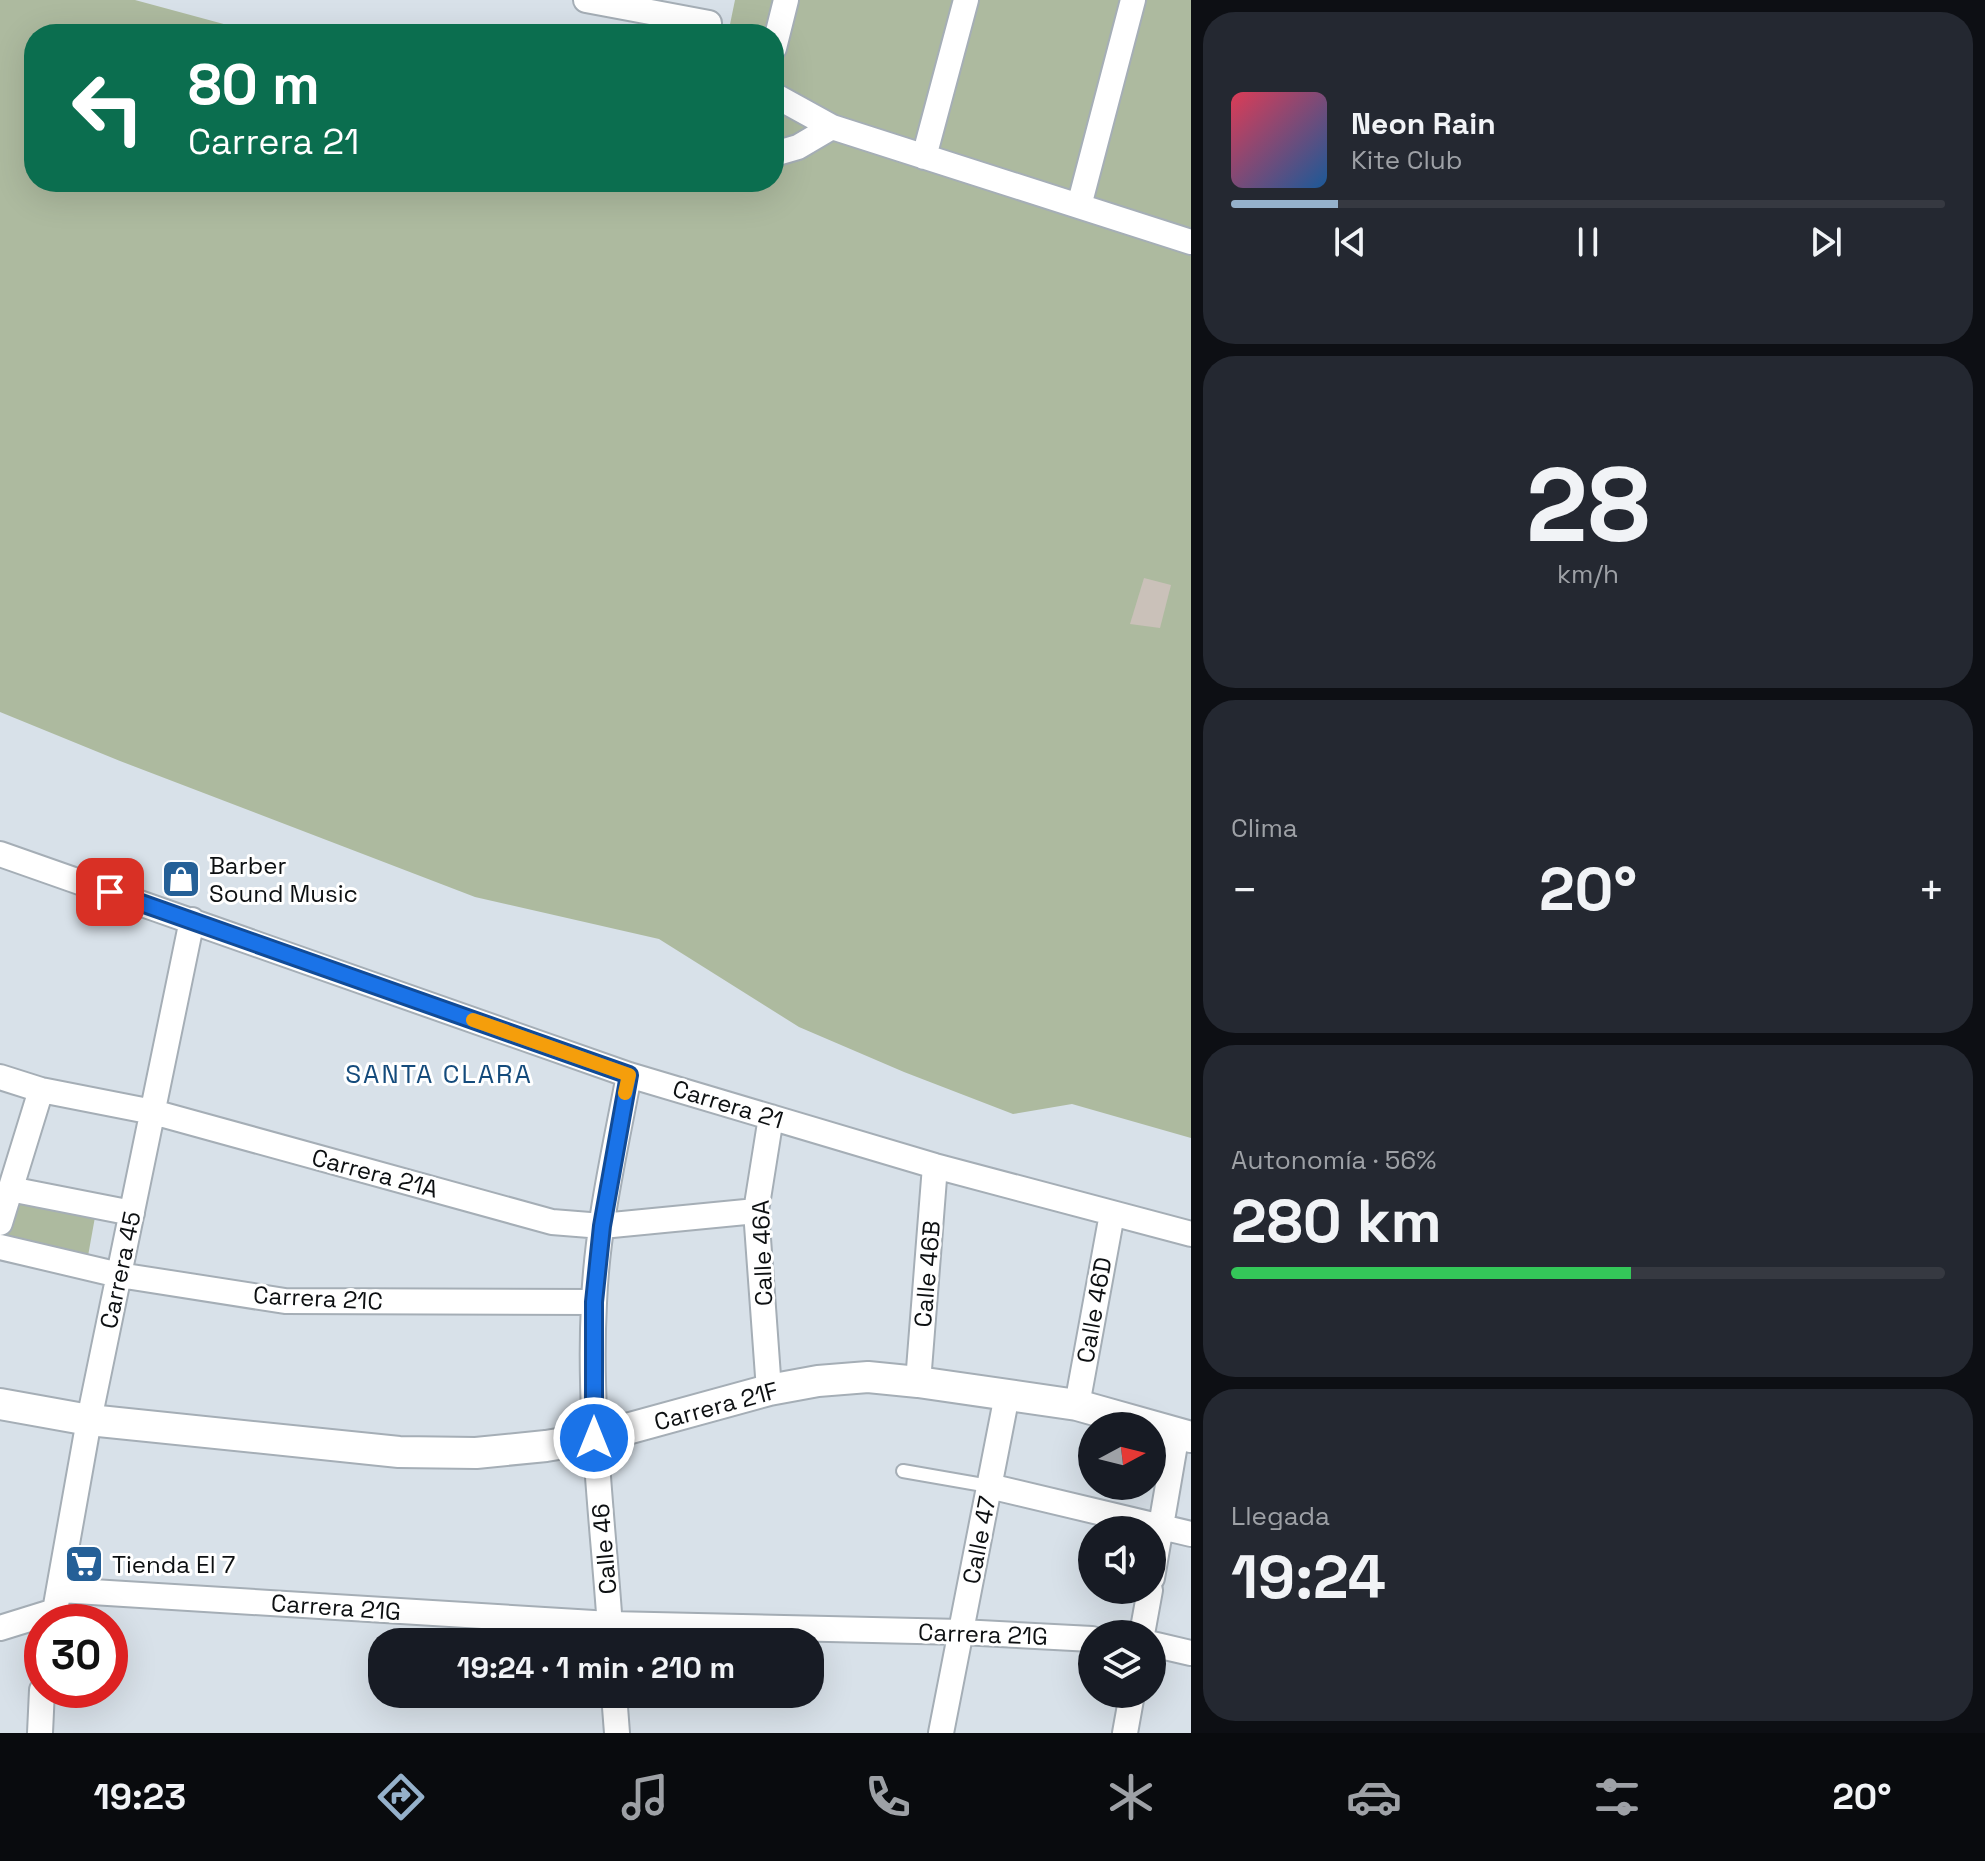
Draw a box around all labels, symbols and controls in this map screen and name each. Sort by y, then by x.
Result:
text: 80 m [188,49,320,120]
icon: left [56,56,160,160]
text: Neon Rain [1351,104,1496,143]
text: Carrera 21 [188,119,359,165]
text: Kite Club [1351,143,1463,177]
icon: previous [1328,220,1372,264]
icon: pause [1566,220,1610,264]
icon: next [1804,220,1848,264]
text: 28 [1526,439,1650,571]
text: km/h [1557,557,1619,591]
text: Clima [1231,811,1298,845]
place label: Barber Sound Music [209,850,358,909]
text: 20° [1539,851,1637,928]
pin [76,858,144,926]
shop icon: Barber Sound Music [160,858,202,900]
text: − [1231,862,1258,918]
text: + [1918,862,1945,918]
icon: arrive [88,870,132,914]
district label: SANTA CLARA [345,1057,533,1091]
street label: Carrera 21 [669,1072,787,1136]
street label: Carrera 21A [309,1141,441,1205]
text: Autonomía · 56% [1231,1143,1436,1177]
text: 280 km [1231,1183,1442,1260]
street label: Calle 46A [745,1199,779,1307]
street label: Carrera 45 [92,1209,148,1331]
street label: Calle 46B [907,1219,947,1329]
street label: Calle 46D [1069,1255,1119,1365]
street label: Carrera 21C [252,1279,384,1317]
street label: Carrera 21F [651,1375,781,1437]
position arrow [552,1396,636,1480]
north arrow [1078,1412,1166,1500]
map controls [1078,1412,1166,1708]
street label: Calle 47 [955,1493,1003,1587]
text: Llegada [1231,1499,1330,1533]
street label: Calle 46 [585,1502,623,1596]
button: sound [1078,1516,1166,1604]
text: 19:24 [1231,1539,1386,1616]
supermarket icon: Tienda El 7 [63,1543,105,1585]
place label: Tienda El 7 [112,1549,235,1580]
street label: Carrera 21G [270,1587,402,1627]
speed limit sign: 30 [24,1604,128,1708]
street label: Carrera 21G [917,1616,1049,1652]
button: layers [1078,1620,1166,1708]
text: 19:24 · 1 min · 210 m [457,1648,735,1687]
icon: directions [373,1769,429,1825]
icon: music [617,1769,673,1825]
icon: phone [860,1769,916,1825]
icon: climate [1103,1769,1159,1825]
icon: car [1346,1769,1402,1825]
icon: filters [1589,1769,1645,1825]
text: 19:23 [94,1774,186,1820]
text: 20° [1832,1774,1891,1820]

